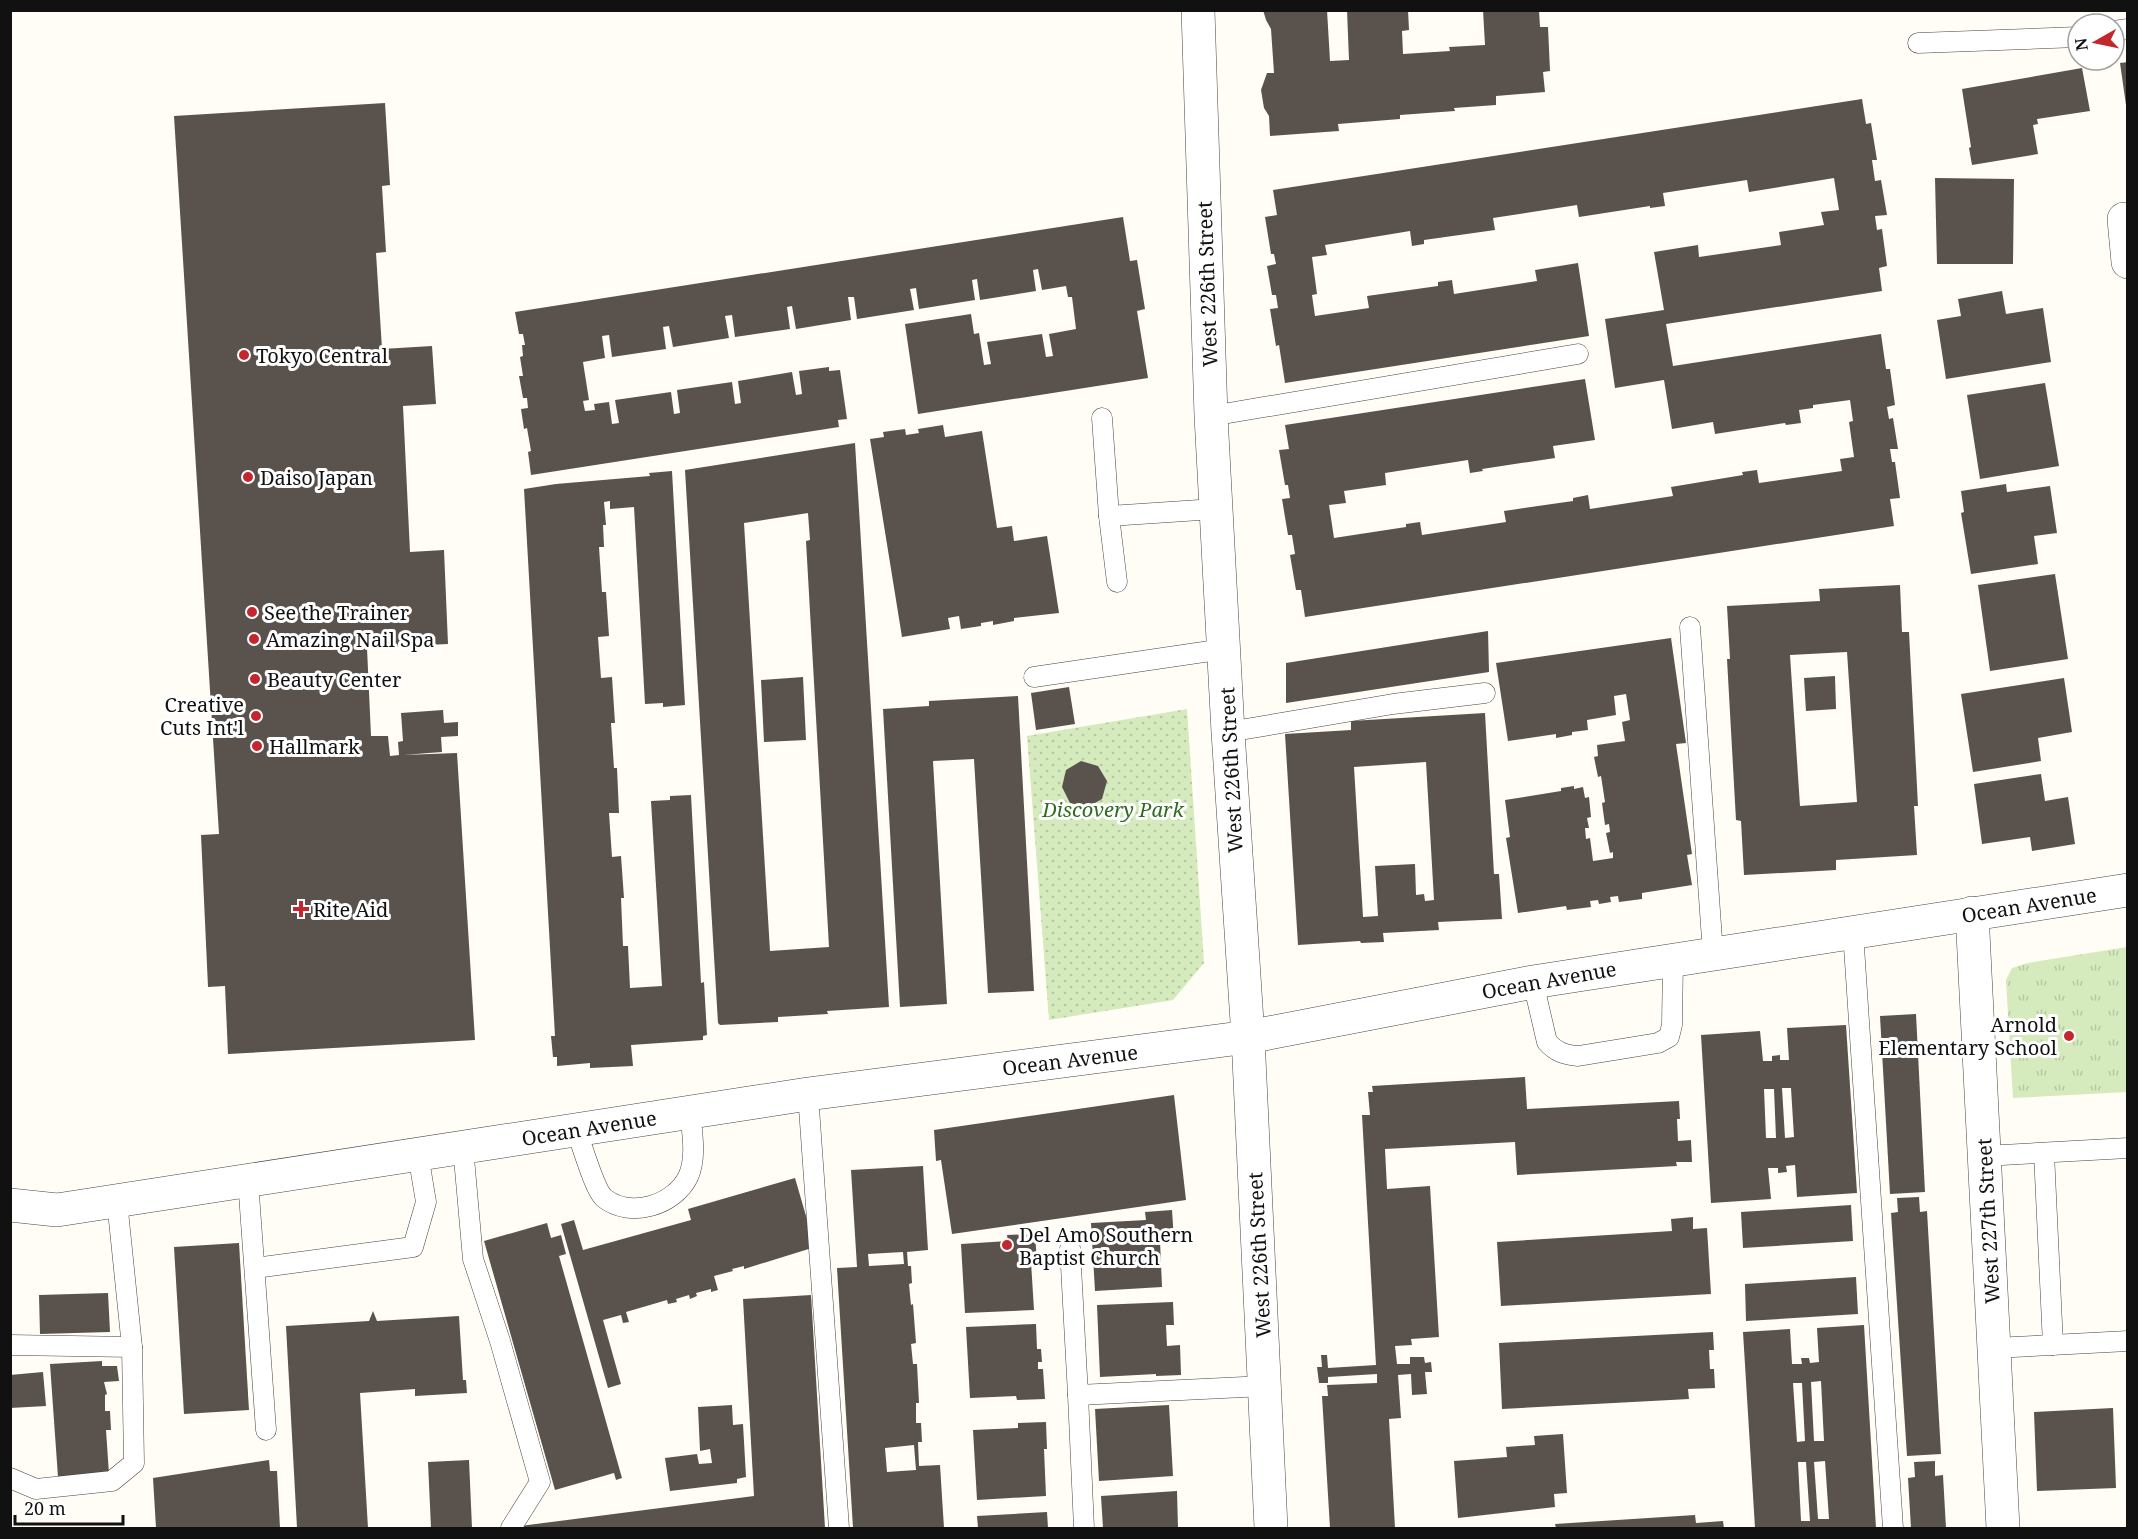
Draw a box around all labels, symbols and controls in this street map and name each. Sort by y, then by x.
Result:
north arrow [2066,12,2126,72]
text: N [2069,36,2093,52]
street label: West 226th Street [1191,201,1223,367]
place label: Tokyo Central [256,342,388,369]
marker: Tokyo Central [237,348,251,362]
place label: Daiso Japan [260,464,373,491]
marker: Daiso Japan [241,470,255,484]
place label: See the Trainer [264,599,410,626]
marker: See the Trainer [245,605,259,619]
place label: Amazing Nail Spa [266,626,434,653]
marker: Amazing Nail Spa [247,632,261,646]
place label: Beauty Center [267,666,402,693]
marker: Beauty Center [248,672,262,686]
street label: West 226th Street [1213,686,1249,854]
place label: Creative Cuts Int'l [160,691,244,741]
marker: Creative Cuts Int'l [249,709,263,723]
place label: Hallmark [269,733,360,760]
marker: Hallmark [250,739,264,753]
park label: Discovery Park [1041,796,1184,823]
street label: Ocean Avenue [1960,881,2098,929]
place label: Rite Aid [313,896,388,923]
marker: Rite Aid [294,902,308,916]
street label: Ocean Avenue [1480,955,1618,1005]
place label: Arnold Elementary School [1878,1011,2057,1061]
marker: Arnold Elementary School [2062,1029,2076,1043]
street label: Ocean Avenue [1001,1038,1139,1082]
street label: Ocean Avenue [520,1104,658,1152]
street label: West 227th Street [1970,1137,2006,1305]
street label: West 226th Street [1241,1171,1277,1339]
place label: Del Amo Southern Baptist Church [1019,1221,1193,1271]
marker: Del Amo Southern Baptist Church [1000,1238,1014,1252]
scale bar [15,1488,123,1526]
text: 20 m [24,1496,66,1520]

